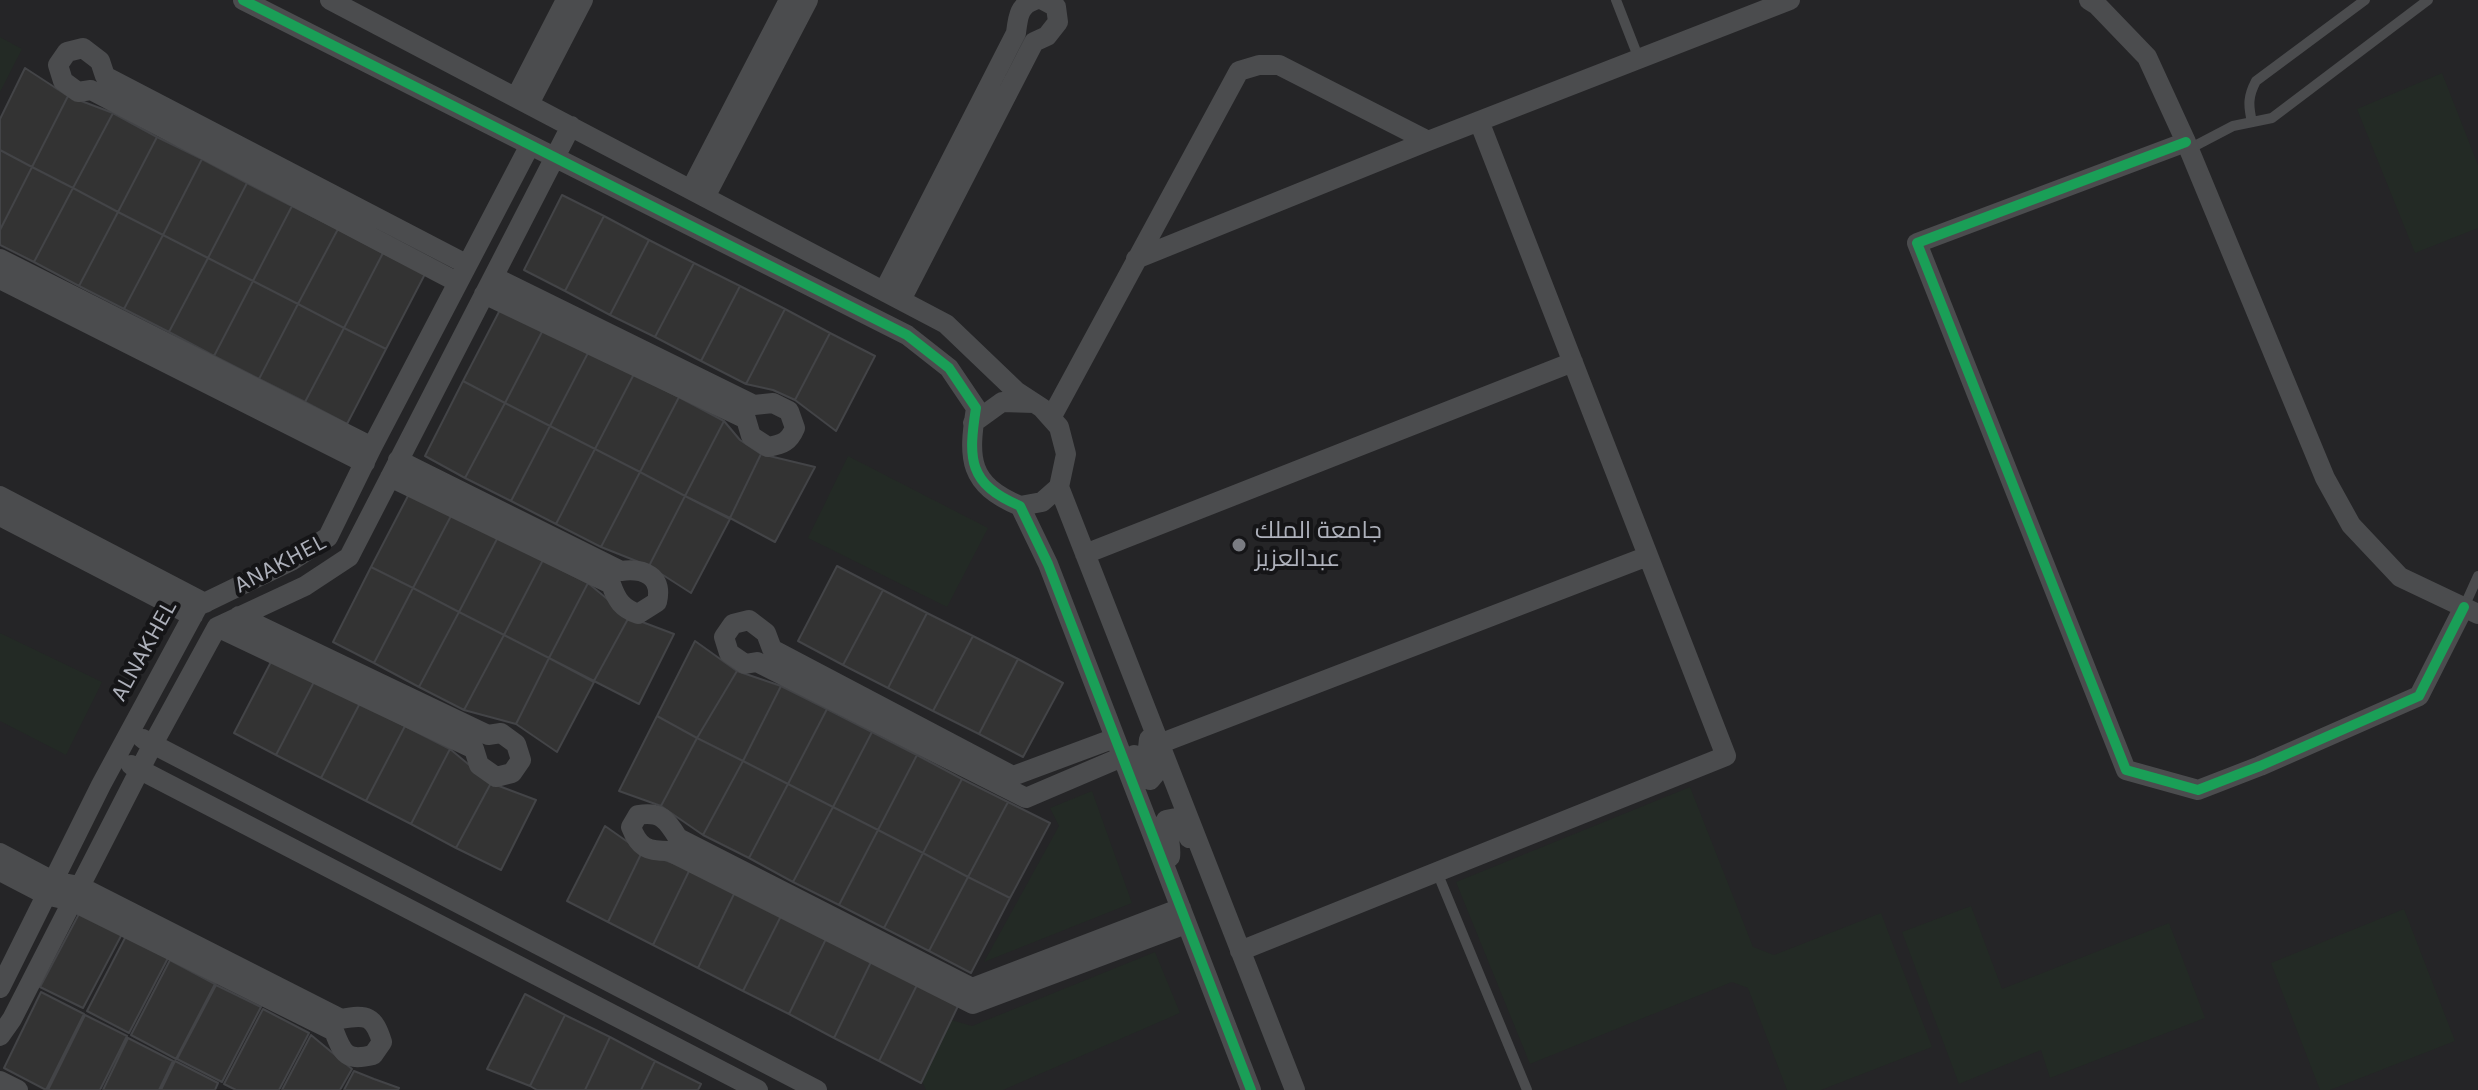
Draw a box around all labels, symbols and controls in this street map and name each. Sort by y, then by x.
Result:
place label: جامعة الملك عبدالعزيز [1255,517,1382,573]
street label: ANAKHEL [229,528,331,600]
marker: جامعة الملك عبدالعزيز [1230,536,1248,554]
street label: ALNAKHEL [105,596,183,706]

